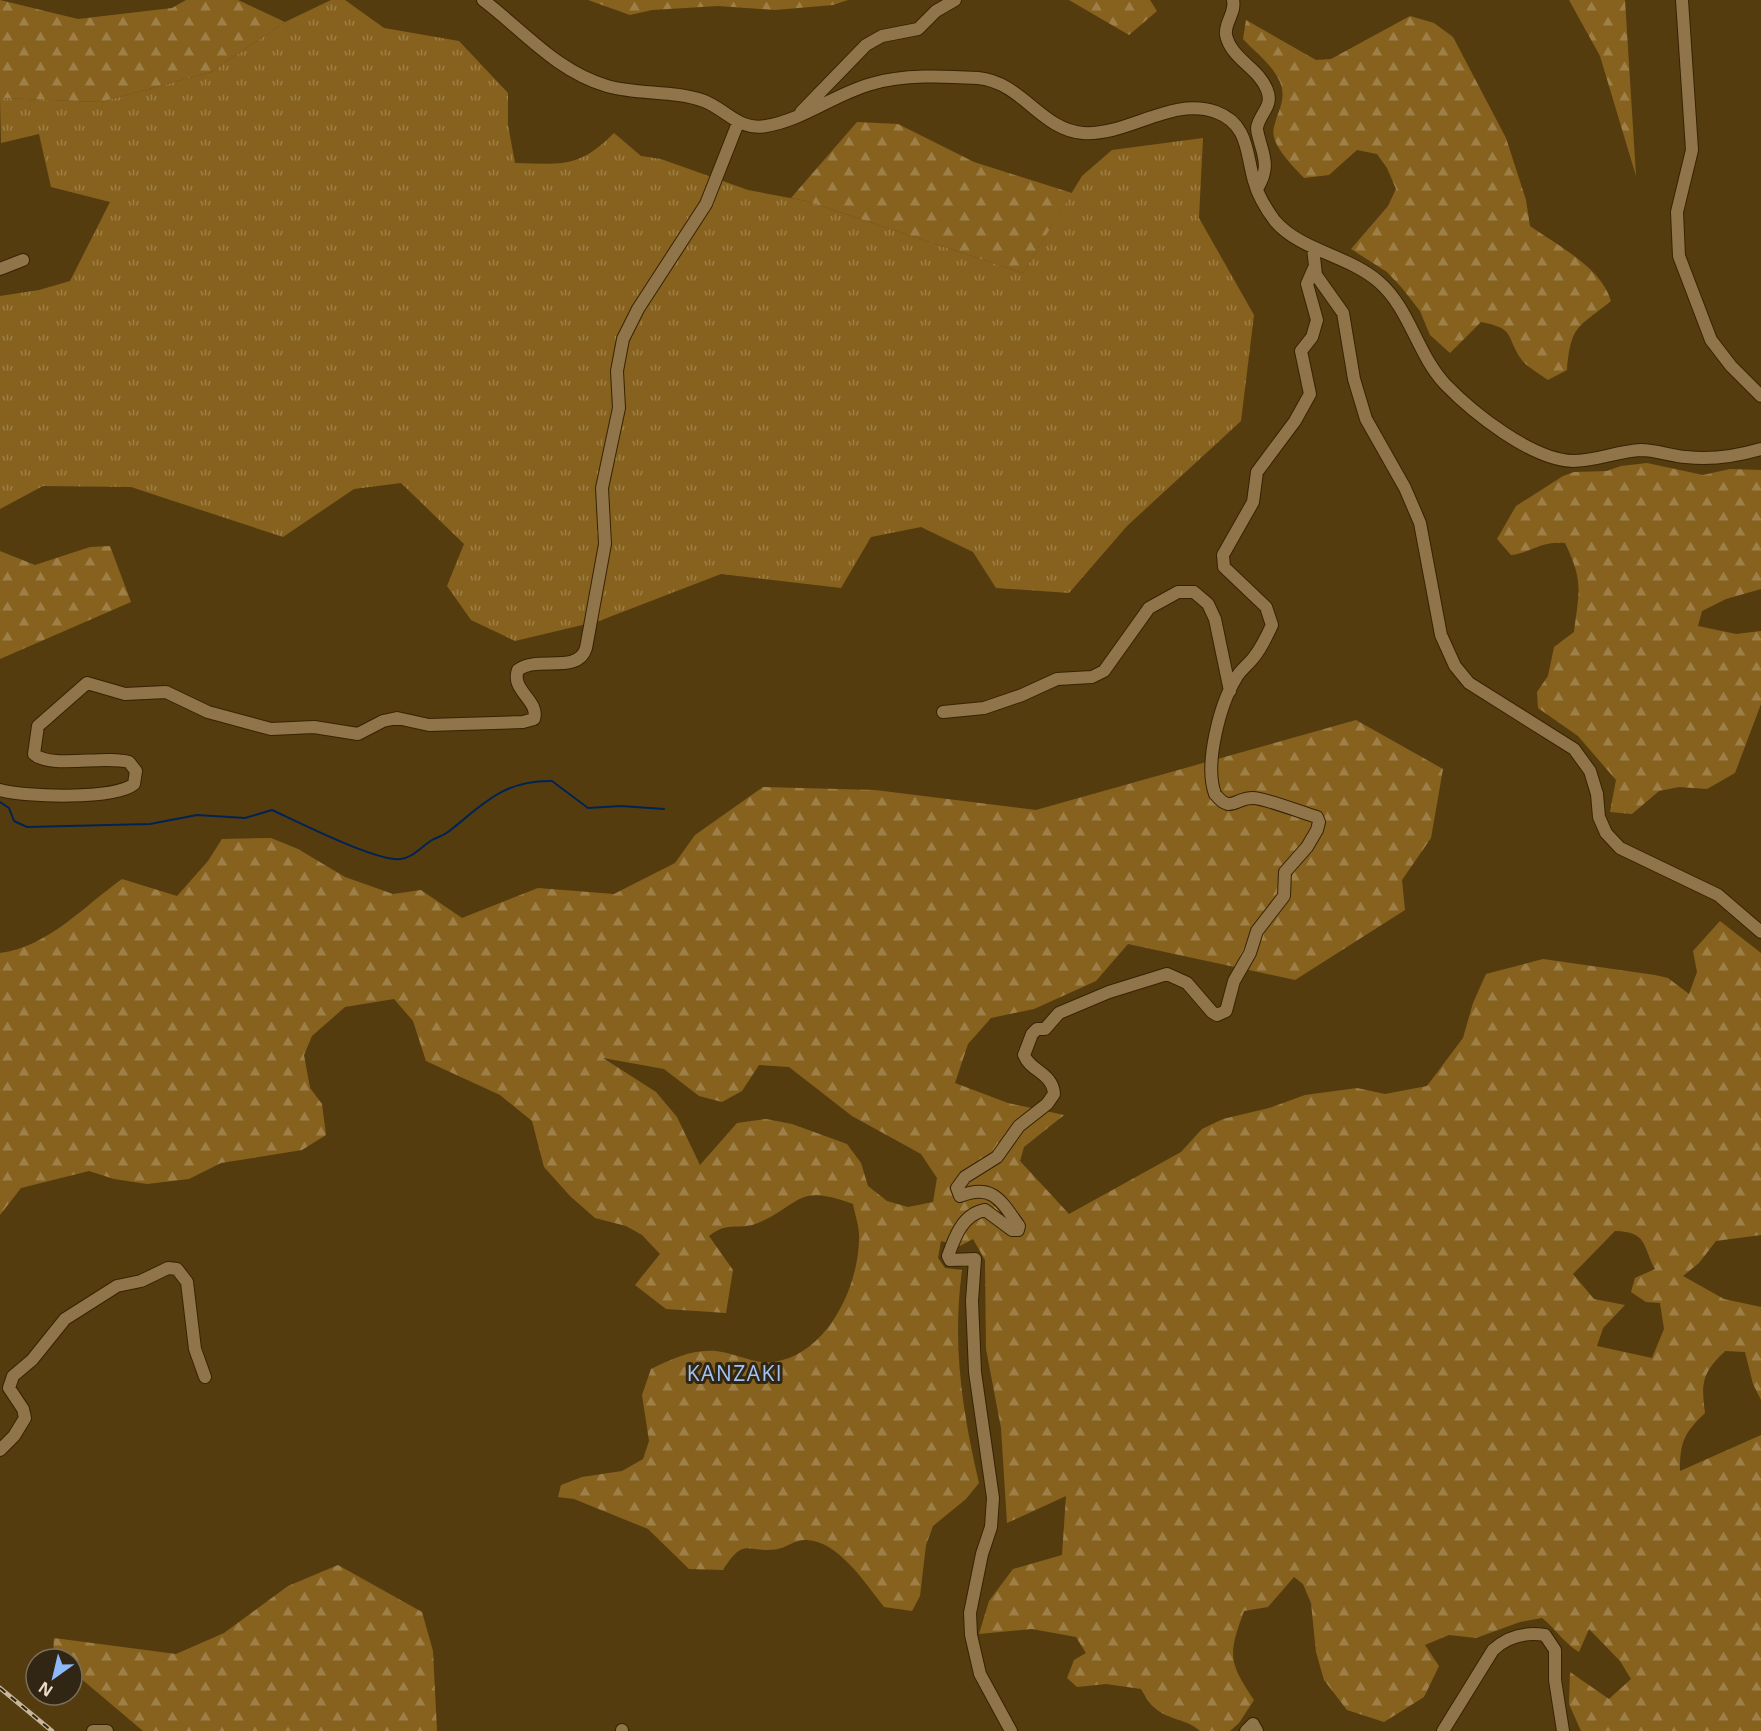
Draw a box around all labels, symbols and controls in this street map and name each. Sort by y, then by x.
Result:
district label: KANZAKI [687,1359,783,1387]
north arrow [24,1647,84,1707]
text: N [34,1677,57,1702]

